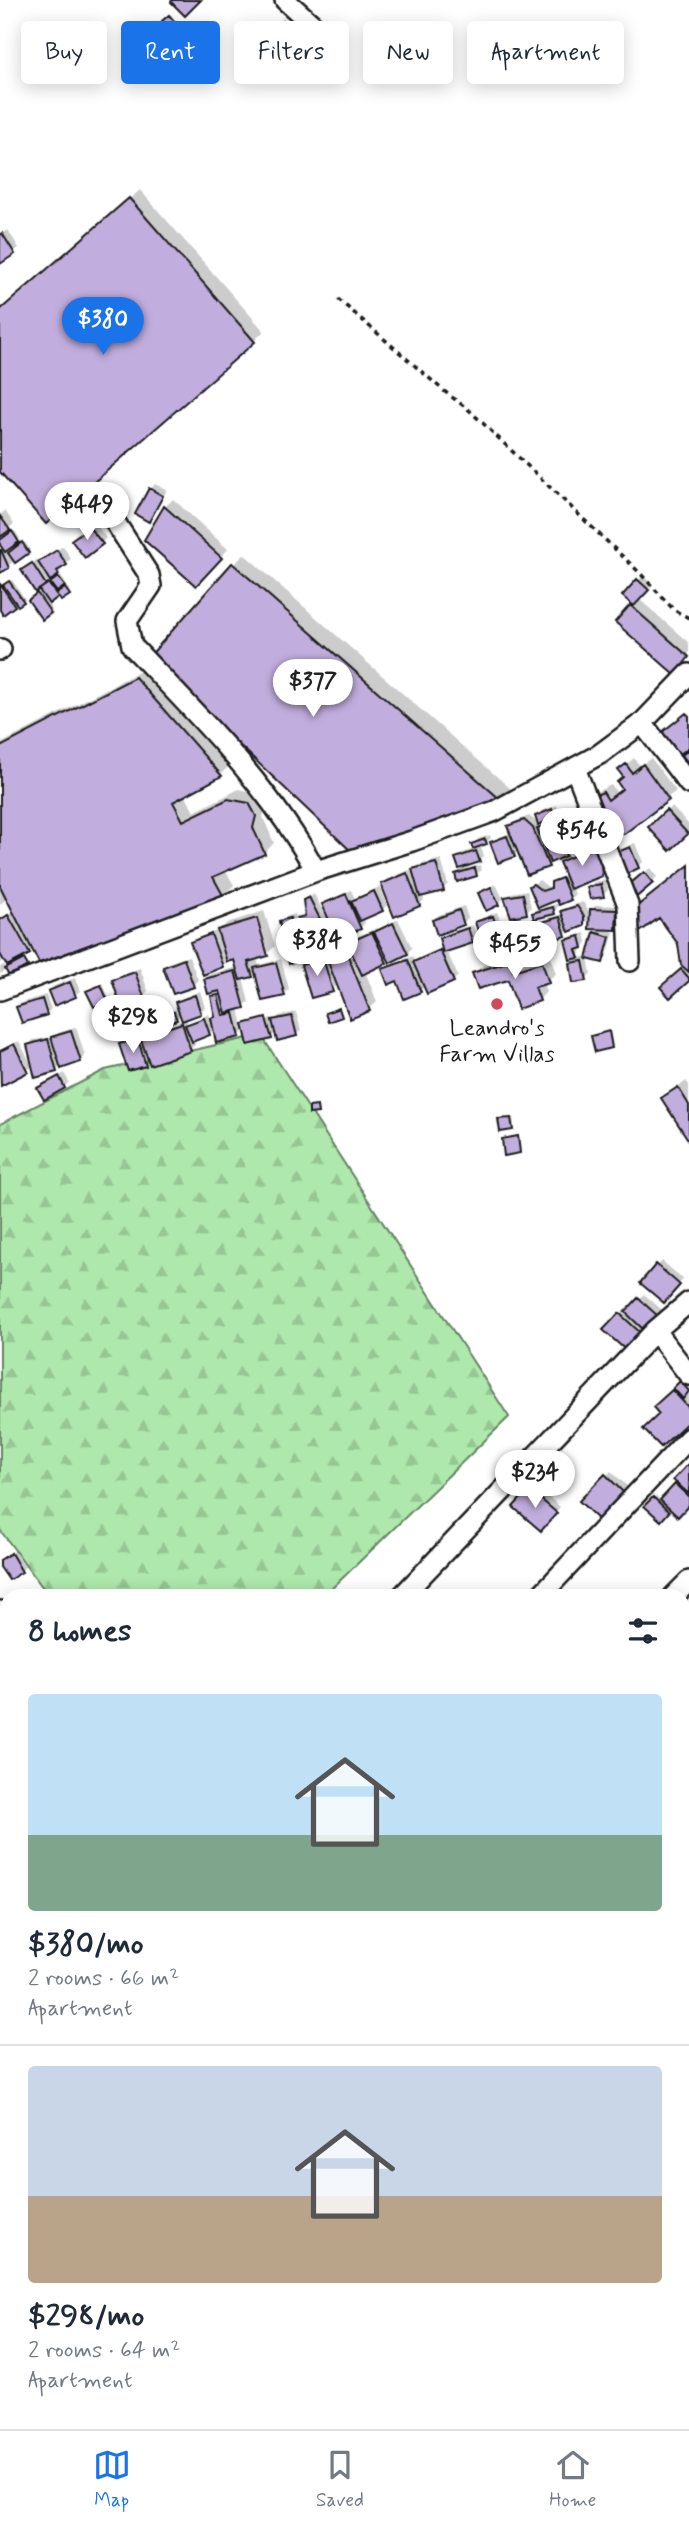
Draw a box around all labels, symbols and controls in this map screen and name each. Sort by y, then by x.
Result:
chip: Buy [21,21,107,84]
chip: Rent [121,21,220,84]
chip: Filters [234,21,349,84]
chip: New [363,21,453,84]
chip: Apartment [467,21,624,84]
pin: $380 [62,298,144,357]
text: $380 [78,305,128,335]
pin: $449 [46,482,128,542]
text: $449 [61,490,114,520]
pin: $377 [272,660,354,719]
text: $377 [289,667,337,697]
pin: $546 [541,808,623,868]
text: $546 [556,816,608,846]
pin: $384 [276,918,358,978]
pin: $455 [474,922,556,981]
text: $384 [292,926,342,956]
text: $455 [489,929,541,959]
pin: $298 [92,996,174,1055]
marker: Leandro's Farm Villas [489,996,505,1012]
text: $298 [108,1003,158,1033]
place label: Leandro's Farm Villas [439,1014,555,1070]
pin: $234 [494,1450,576,1510]
text: $234 [511,1458,559,1488]
text: 8 homes [28,1612,131,1651]
icon: filters [624,1612,662,1650]
icon: home [282,1739,408,1865]
text: $380/mo [28,1925,143,1964]
text: 2 rooms · 66 m² [28,1964,179,1994]
text: Apartment [28,1994,133,2024]
icon: home [282,2111,408,2237]
text: $298/mo [28,2297,144,2336]
text: 2 rooms · 64 m² [28,2336,180,2366]
text: Apartment [28,2366,133,2396]
tab: Map [93,2446,131,2513]
tab: Saved [316,2446,364,2513]
tab: Home [549,2446,596,2513]

